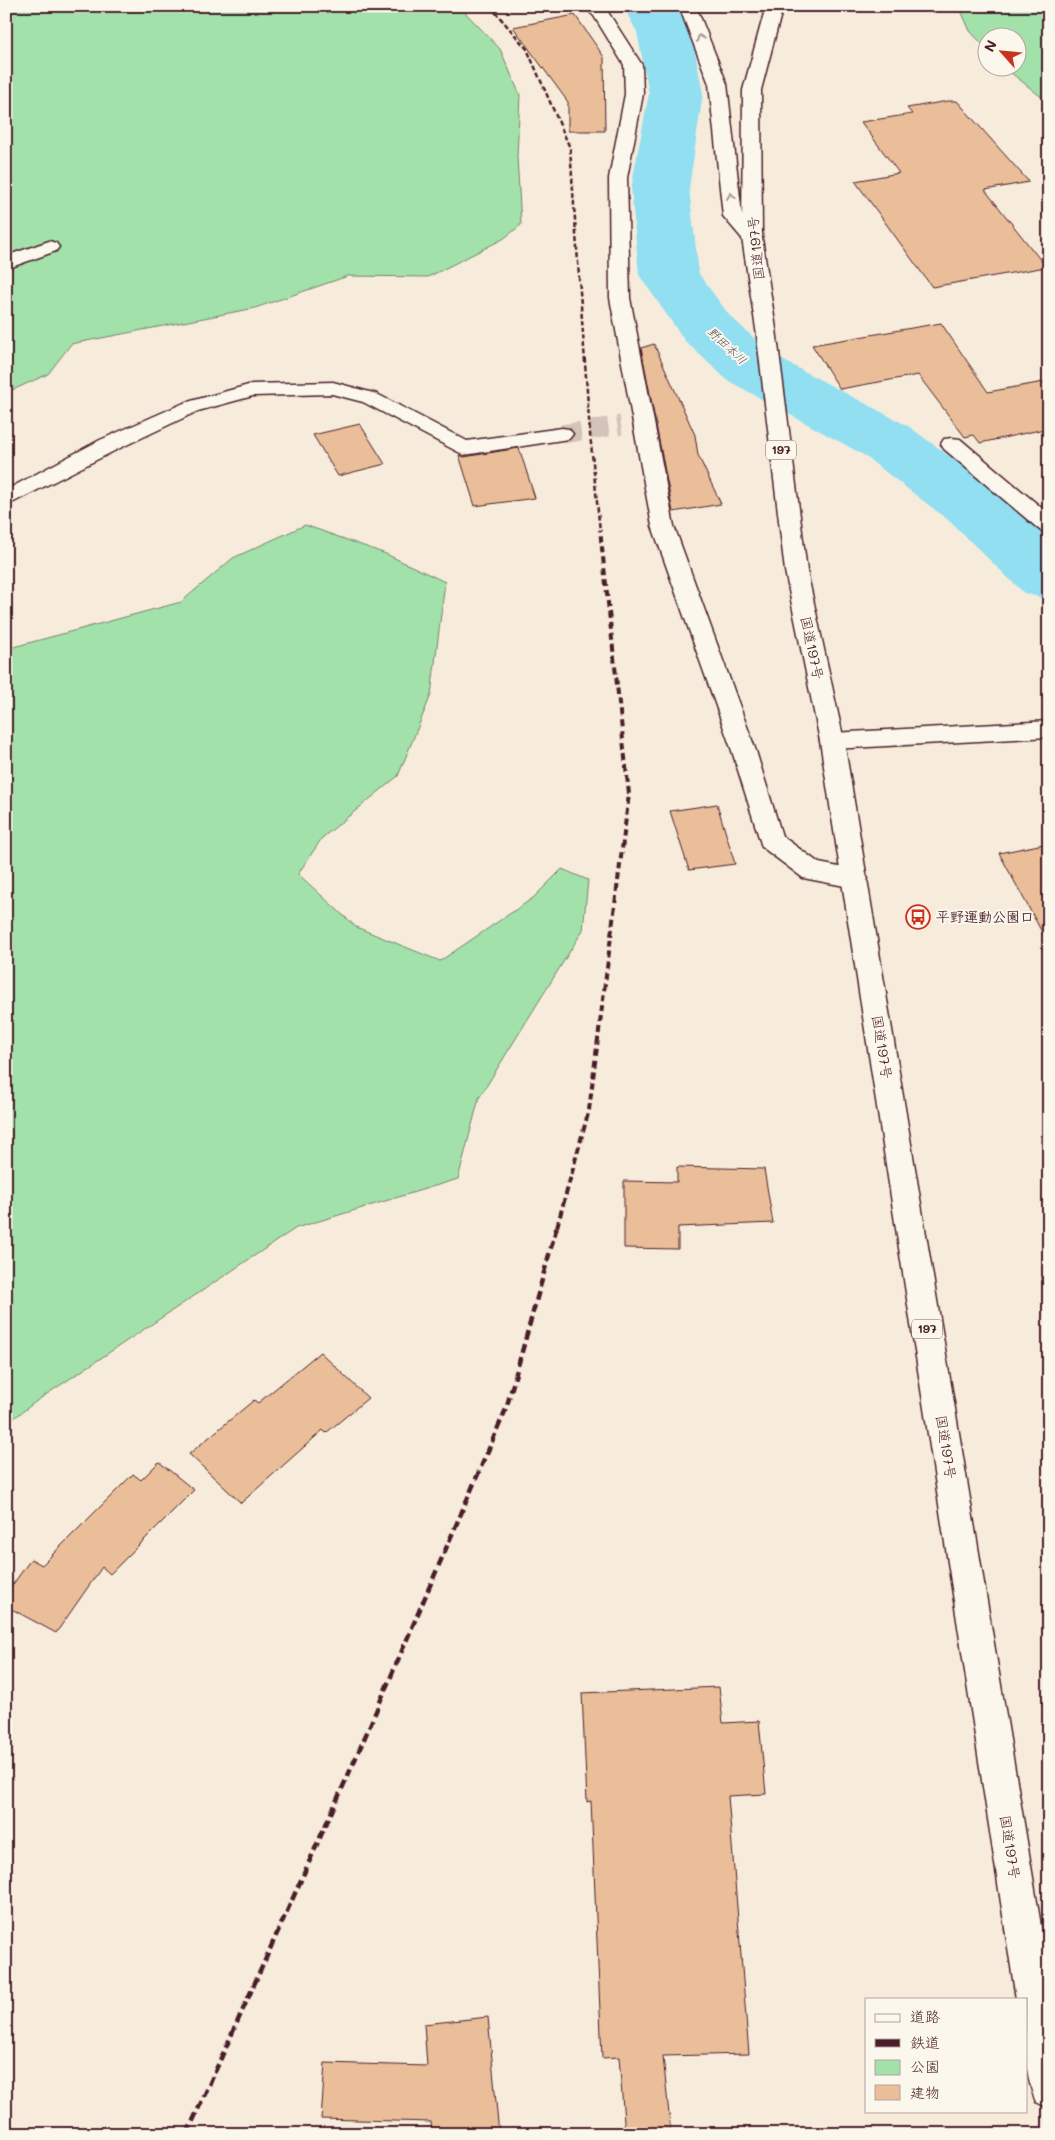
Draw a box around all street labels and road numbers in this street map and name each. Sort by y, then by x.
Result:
street label: 国道197号 [743,215,768,281]
road number: 197 [766,440,796,460]
street label: 国道197号 [797,614,828,681]
street label: 国道197号 [868,1014,897,1080]
road number: 197 [912,1320,942,1338]
street label: 国道197号 [932,1414,961,1480]
street label: 国道197号 [996,1814,1025,1880]

